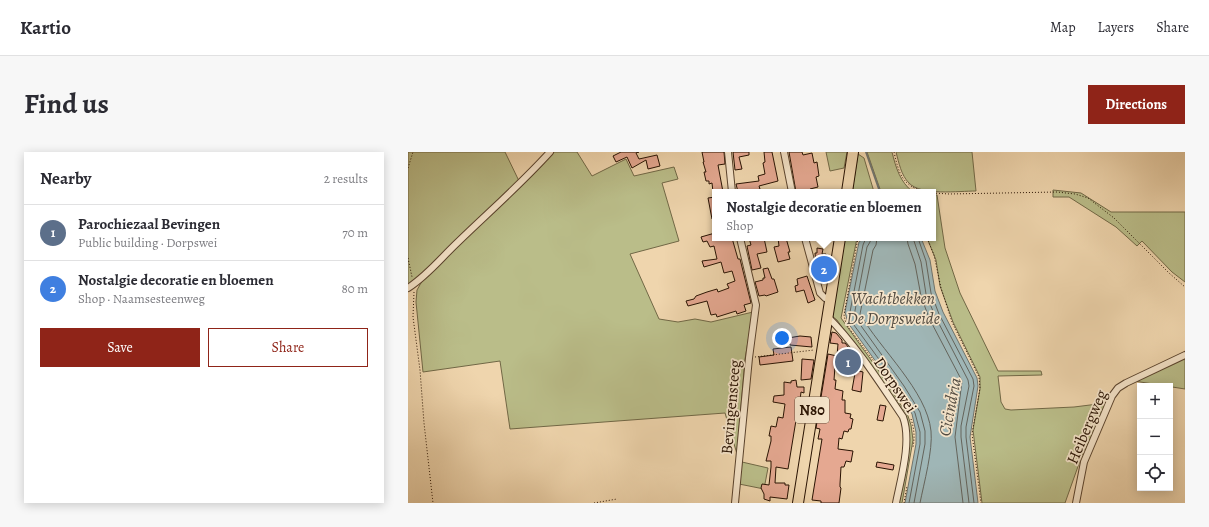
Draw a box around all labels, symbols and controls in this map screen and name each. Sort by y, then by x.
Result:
text: Kartio [20,15,71,41]
text: Map [1050,18,1076,37]
text: Layers [1098,18,1134,37]
text: Share [1156,18,1189,37]
text: Find us [24,85,109,123]
button: Directions [1088,85,1185,124]
text: Nearby [40,167,91,190]
text: 2 results [324,170,368,187]
popup [712,189,936,241]
text: Nostalgie decoratie en bloemen [726,197,922,217]
text: Parochiezaal Bevingen [78,214,220,234]
text: Shop [726,217,753,234]
text: 1 [51,224,55,241]
text: 70 m [342,224,368,241]
text: Public building · Dorpswei [78,234,217,251]
pin: 2 [811,254,837,284]
text: Nostalgie decoratie en bloemen [78,270,274,290]
text: 2 [50,280,56,297]
text: 80 m [341,280,368,297]
water label: Wachtbekken De Dorpsweide [846,287,940,330]
text: Shop · Naamsesteenweg [78,290,205,307]
button: Save [40,328,200,367]
button: Share [208,328,368,367]
your location [772,328,792,348]
pin: 1 [835,347,861,377]
street label: Dorpswei [868,353,922,417]
street label: Bevingensteeg [716,359,746,455]
water label: Cicindria [933,376,967,438]
map controls [1137,383,1173,491]
button: + [1137,383,1173,419]
street label: Heibergweg [1061,386,1113,468]
road number: N80 [795,397,829,423]
button: − [1137,419,1173,455]
button: locate [1137,455,1173,491]

